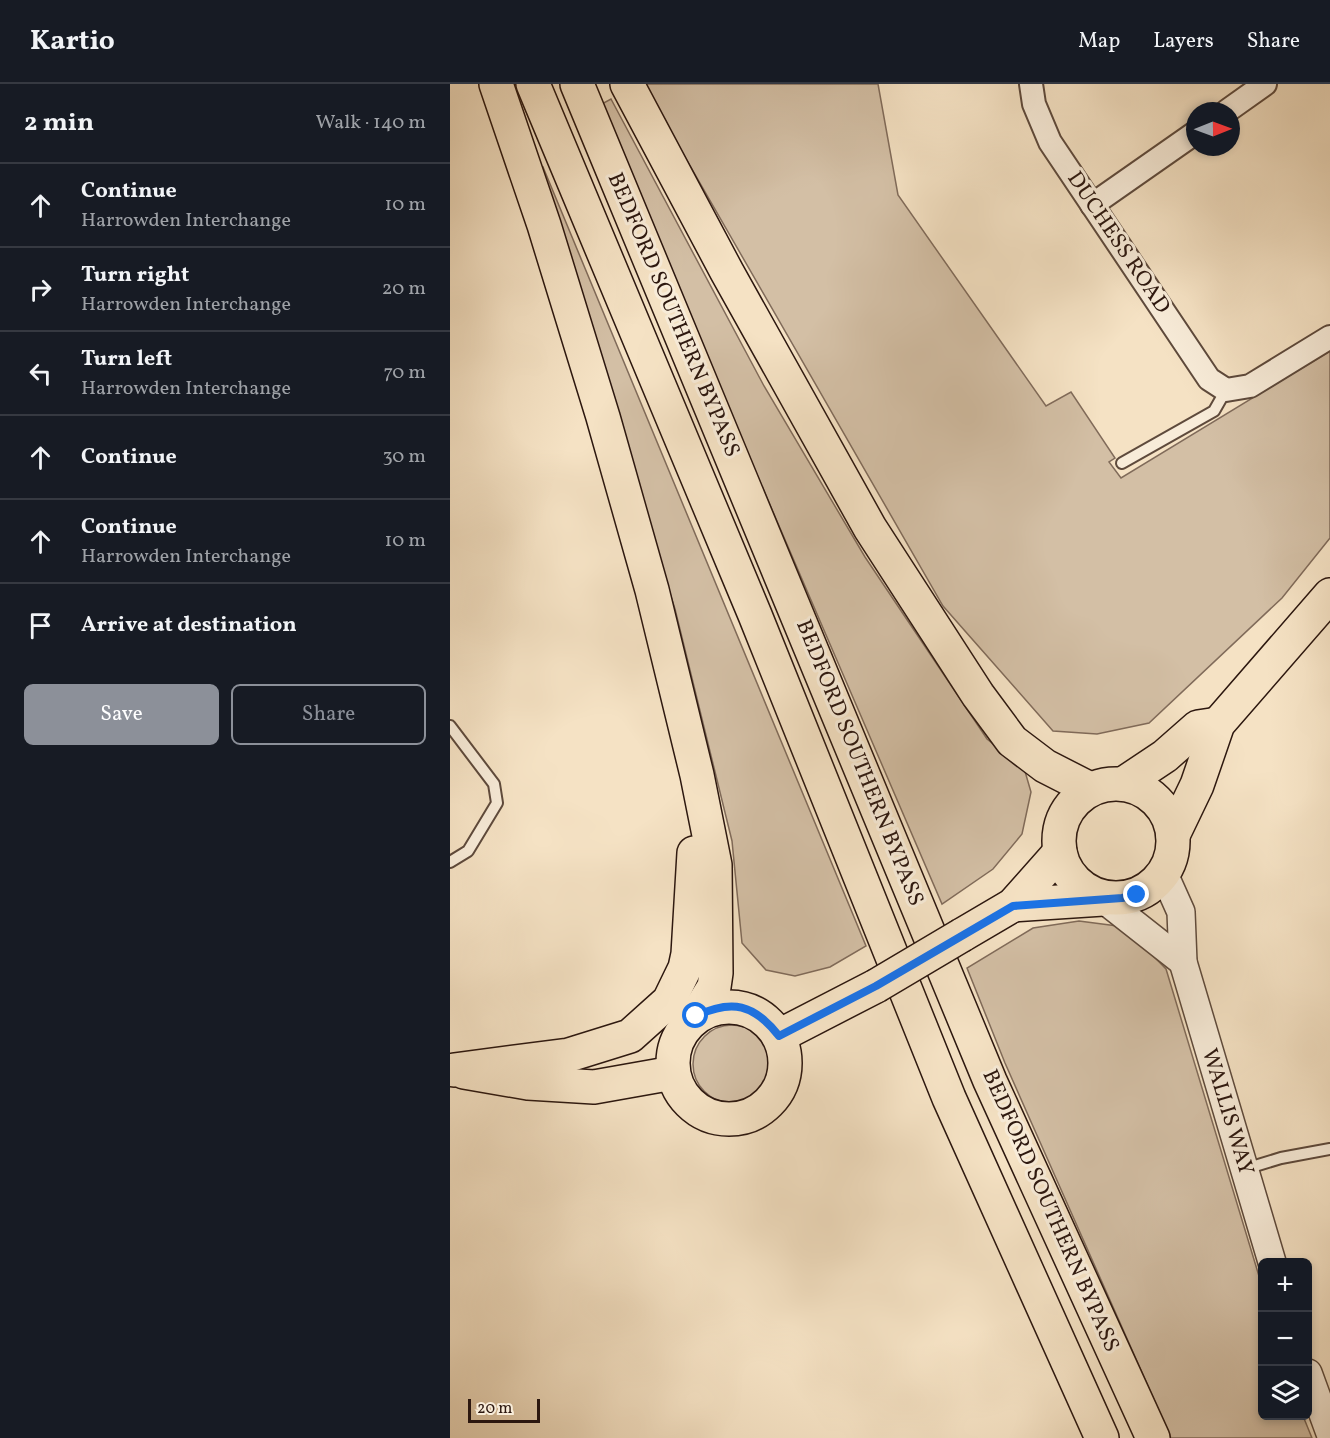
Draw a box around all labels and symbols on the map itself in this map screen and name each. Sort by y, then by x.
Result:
north arrow [1186,102,1240,156]
street label: DUCHESS ROAD [1059,166,1177,320]
street label: BEDFORD SOUTHERN BYPASS [599,168,747,462]
street label: BEDFORD SOUTHERN BYPASS [787,615,931,911]
route end [1123,881,1149,907]
route start [682,1002,708,1028]
street label: WALLIS WAY [1193,1045,1261,1179]
street label: BEDFORD SOUTHERN BYPASS [974,1065,1126,1357]
scale bar [468,1396,540,1424]

